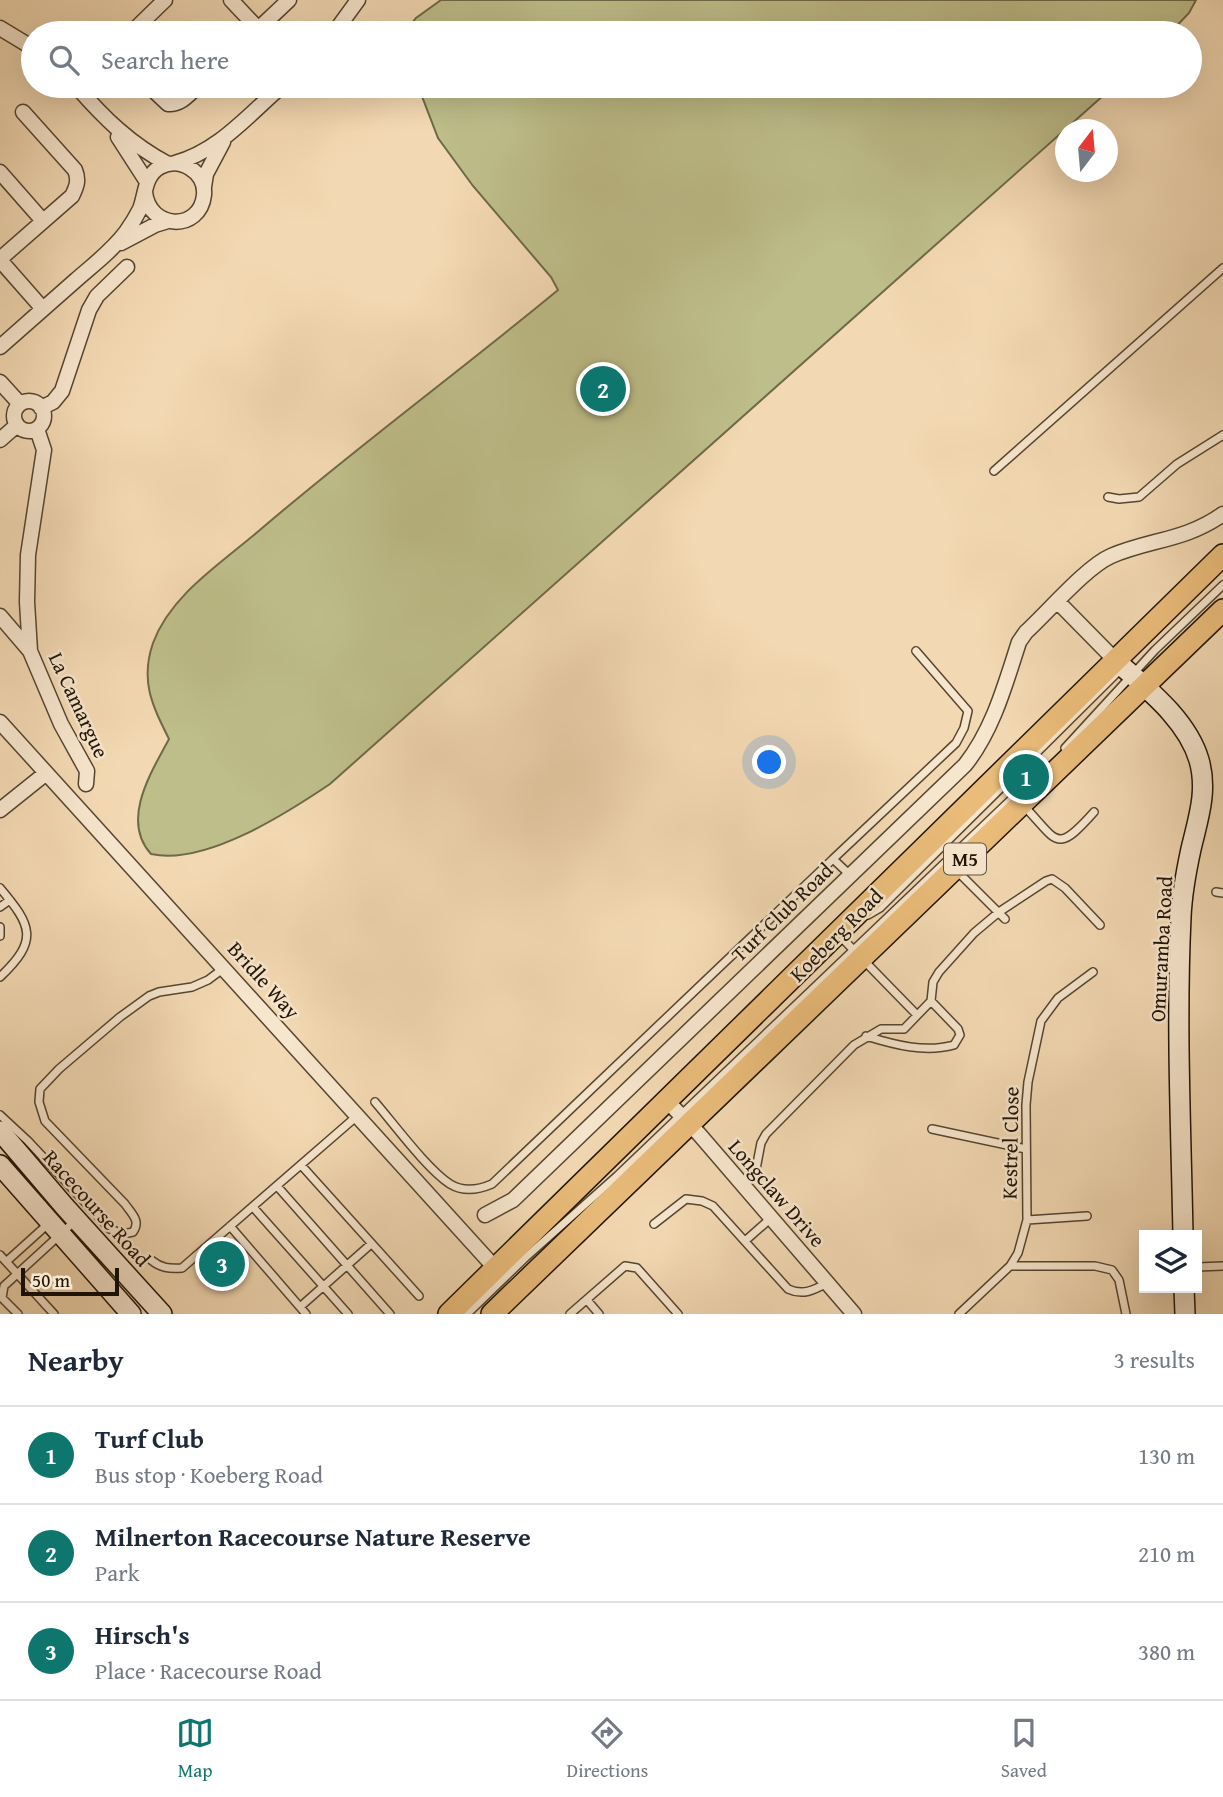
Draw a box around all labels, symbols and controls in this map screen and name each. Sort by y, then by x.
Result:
search box [21,21,1202,98]
text: Search here [101,40,229,79]
icon: search [45,41,83,79]
north arrow [1055,119,1118,182]
pin: 2 [580,363,626,415]
street label: La Camargue [41,647,117,763]
your location [752,745,786,779]
pin: 1 [1003,751,1049,803]
road number: M5 [944,844,986,874]
street label: Turf Club Road [724,855,841,969]
street label: Omuramba Road [1142,874,1180,1023]
street label: Koeberg Road [782,881,890,989]
street label: Bridle Way [221,934,308,1026]
street label: Kestrel Close [994,1086,1026,1200]
street label: Longclaw Drive [721,1132,833,1254]
street label: Racecourse Road [36,1143,159,1274]
map controls [1139,1230,1202,1293]
button: layers [1139,1230,1202,1293]
pin: 3 [199,1238,245,1290]
scale bar [21,1265,119,1297]
text: 50 m [32,1266,70,1294]
text: Nearby [28,1338,124,1382]
text: 3 results [1114,1343,1195,1376]
text: Turf Club [95,1419,204,1458]
text: 1 [45,1439,57,1472]
text: 130 m [1138,1439,1195,1472]
text: Bus stop · Koeberg Road [95,1458,323,1491]
text: Milnerton Racecourse Nature Reserve [95,1517,531,1556]
text: 2 [45,1537,57,1570]
text: 210 m [1138,1537,1195,1570]
text: Park [95,1556,139,1589]
text: Hirsch's [95,1615,190,1654]
text: 3 [45,1635,57,1668]
text: 380 m [1138,1635,1195,1668]
text: Place · Racecourse Road [95,1654,322,1687]
tab: Map [176,1714,214,1784]
tab: Directions [567,1714,648,1784]
tab: Saved [1001,1714,1047,1784]

